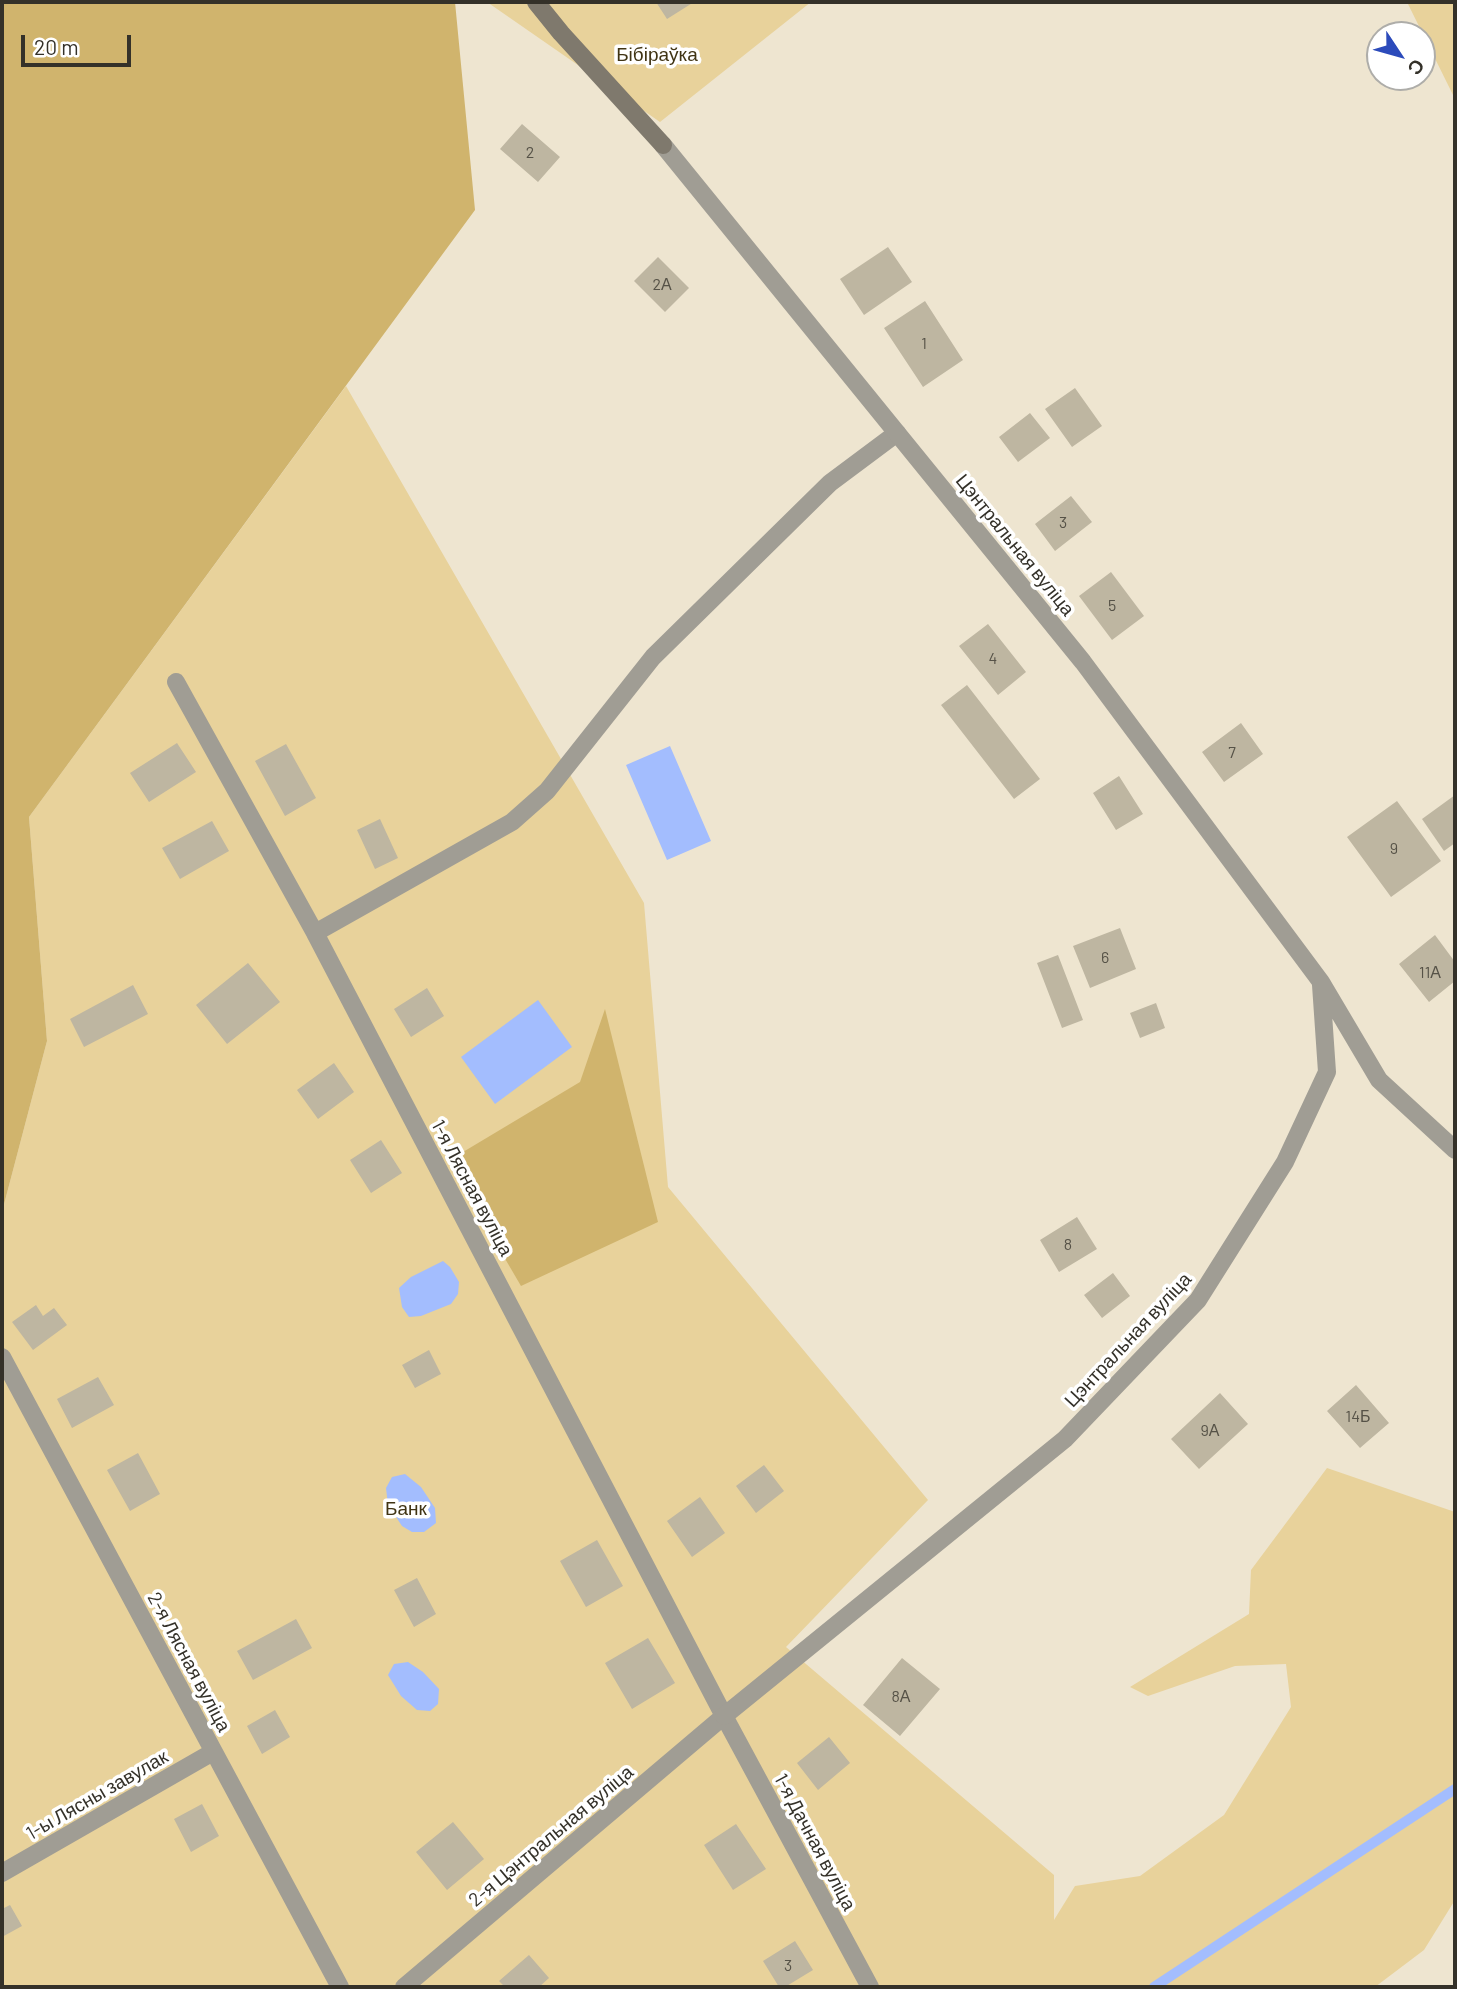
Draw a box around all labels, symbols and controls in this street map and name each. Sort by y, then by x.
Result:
scale bar [24,21,135,65]
north arrow [1366,21,1436,91]
text: 20 m [34,34,79,59]
park label: Бібіраўка [616,44,698,66]
text: С [1403,55,1430,80]
house number: 2 [526,143,534,163]
house number: 2А [652,275,672,295]
house number: 1 [921,334,927,354]
street label: Цэнтральная вуліца [951,470,1079,620]
house number: 3 [1059,513,1067,533]
house number: 5 [1108,596,1116,616]
house number: 4 [989,649,997,669]
house number: 7 [1228,743,1236,763]
house number: 9 [1390,839,1398,859]
house number: 6 [1101,948,1109,968]
house number: 11А [1419,963,1441,983]
street label: 1-я Лясная вуліца [426,1116,518,1260]
house number: 8 [1064,1235,1072,1255]
street label: Цэнтральная вуліца [1060,1268,1196,1412]
house number: 14Б [1346,1407,1370,1427]
house number: 9А [1200,1421,1220,1441]
park label: Банк [385,1498,427,1520]
street label: 2-я Лясная вуліца [143,1588,235,1736]
house number: 8А [891,1687,911,1707]
street label: 1-ы Лясны завулак [22,1745,172,1845]
street label: 2-я Цэнтральная вуліца [464,1761,638,1911]
street label: 1-я Дачная вуліца [769,1770,861,1914]
house number: 3 [784,1956,792,1976]

